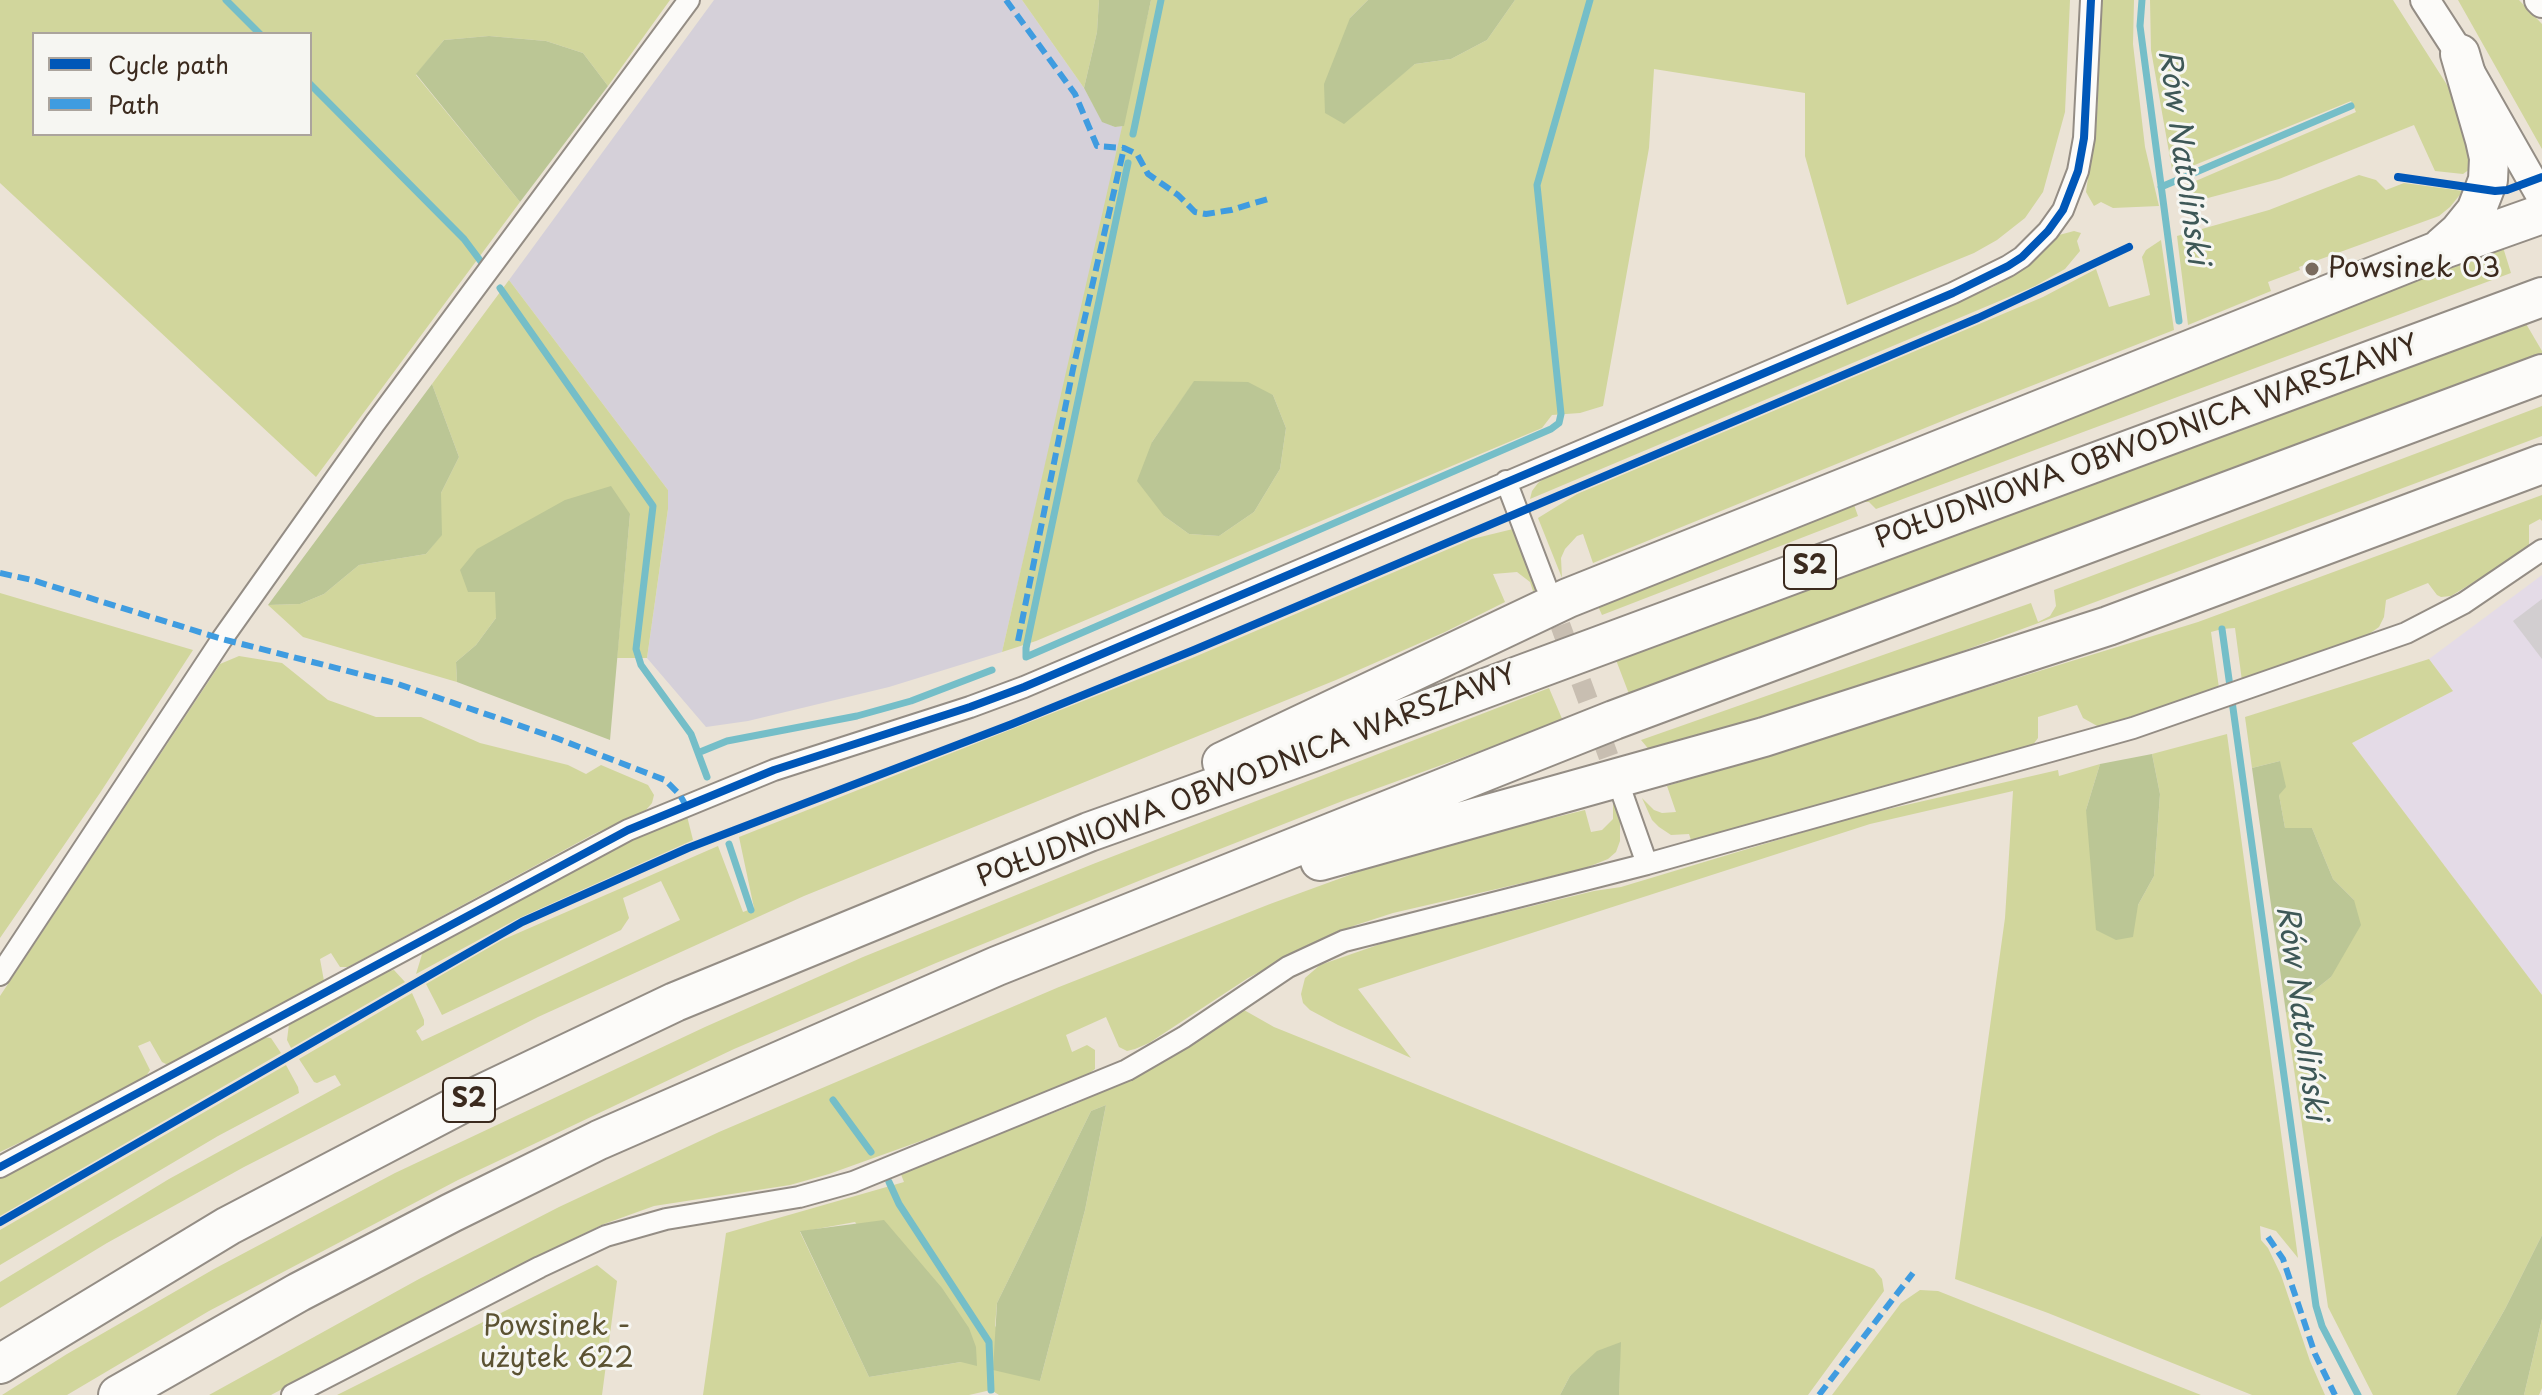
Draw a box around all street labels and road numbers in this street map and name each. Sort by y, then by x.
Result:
street label: POŁUDNIOWA OBWODNICA WARSZAWY [1871,329,2423,557]
road number: S2 [1784,545,1836,589]
street label: POŁUDNIOWA OBWODNICA WARSZAWY [972,658,1522,896]
road number: S2 [443,1078,495,1122]

